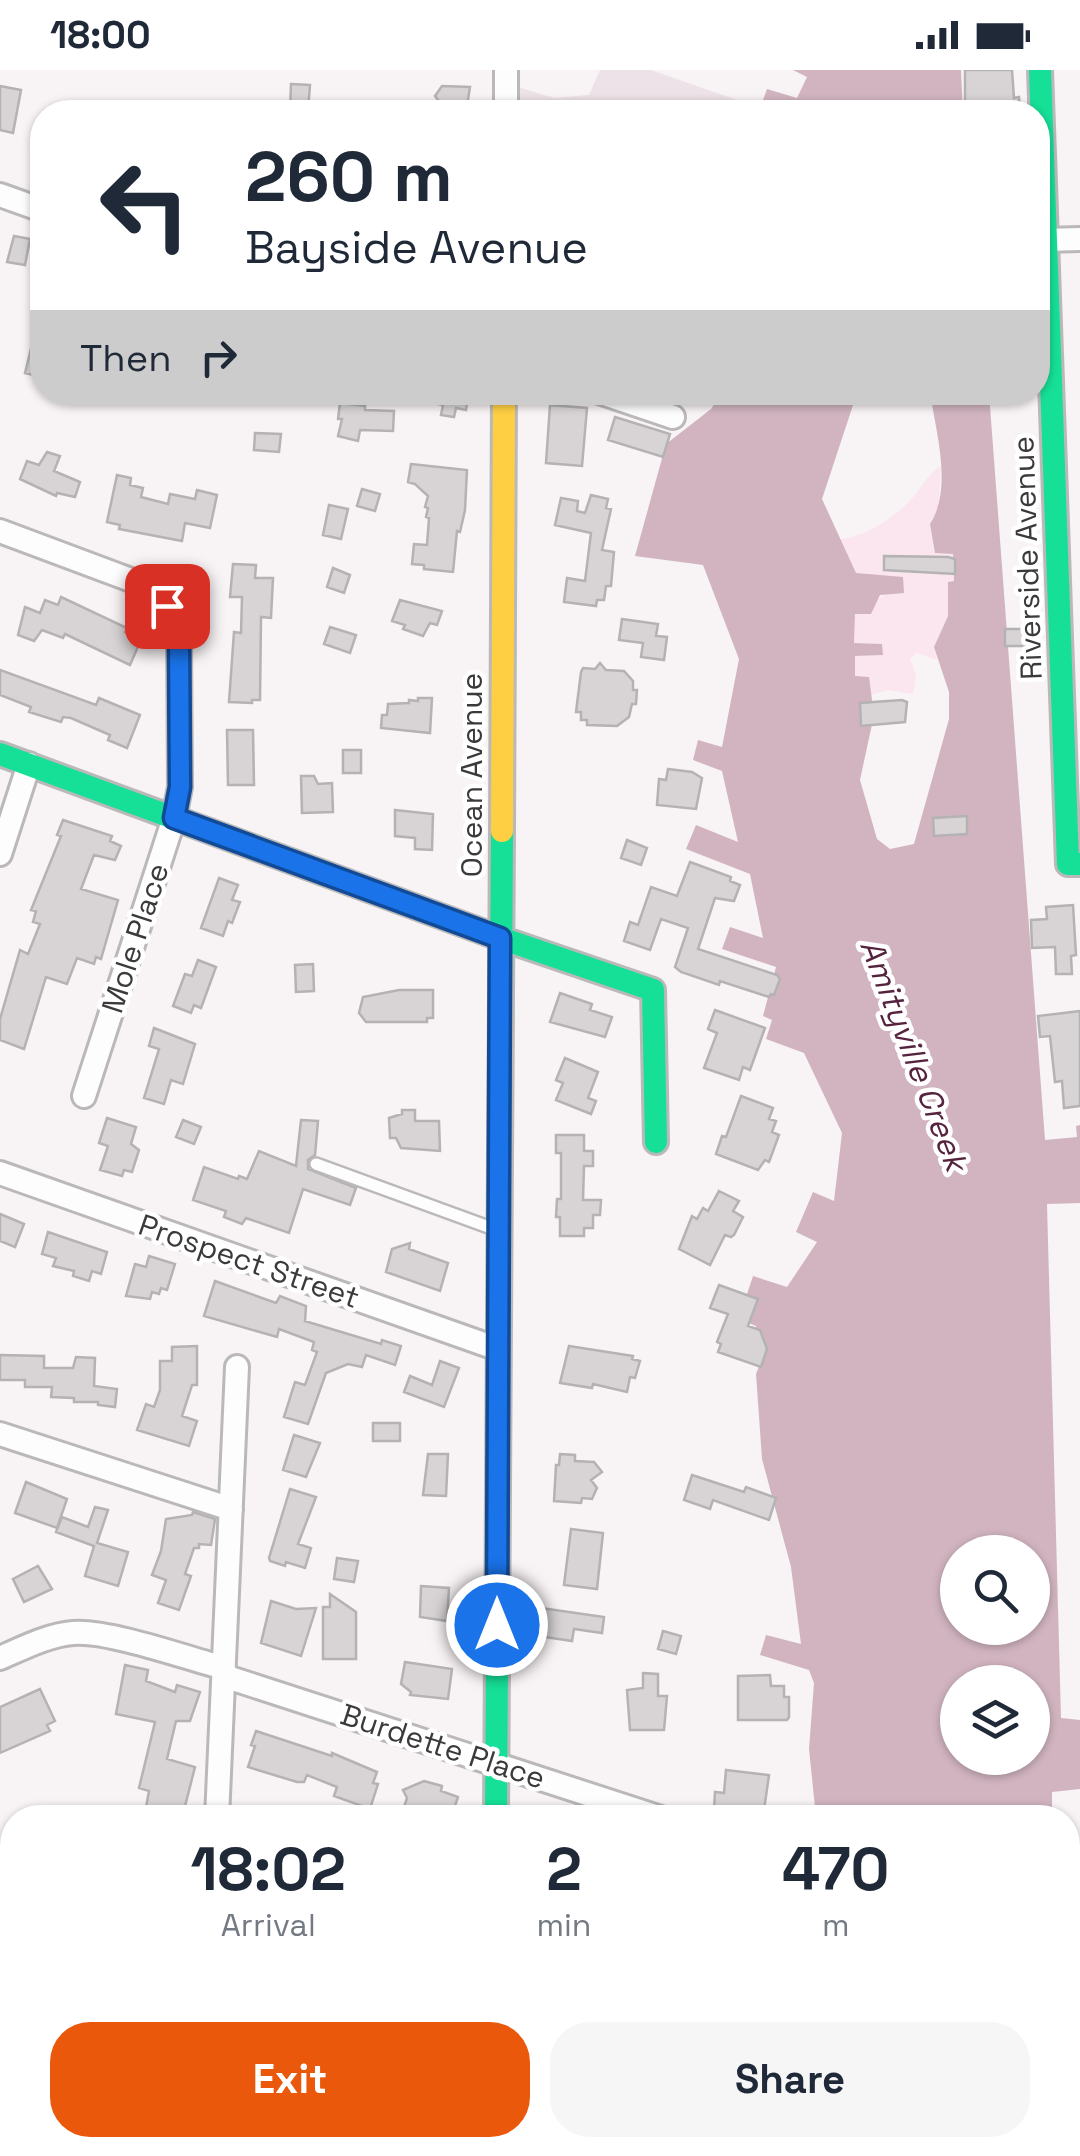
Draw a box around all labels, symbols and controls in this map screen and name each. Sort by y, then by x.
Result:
text: 18:00 [50,11,151,59]
text: 260 m [245,132,453,221]
icon: left [80,140,210,270]
text: Bayside Avenue [245,219,588,276]
icon: right [191,330,246,385]
text: Then [80,334,171,382]
street label: Riverside Avenue [1003,435,1051,681]
pin [125,564,210,649]
icon: arrive [140,579,195,634]
street label: Ocean Avenue [452,673,491,877]
street label: Mole Place [92,858,178,1018]
water label: Amityville Creek [851,934,978,1180]
street label: Prospect Street [134,1205,364,1317]
map controls [940,1535,1050,1775]
button: search [940,1535,1050,1645]
position arrow [445,1573,549,1677]
button: layers [940,1665,1050,1775]
street label: Burdette Place [336,1695,550,1797]
text: 18:02 [190,1831,346,1908]
text: 2 [546,1831,582,1908]
text: 470 [782,1831,890,1908]
text: Arrival [221,1905,316,1945]
text: min [537,1905,591,1945]
text: m [822,1905,850,1945]
button: Exit [50,2022,530,2137]
button: Share [550,2022,1030,2137]

